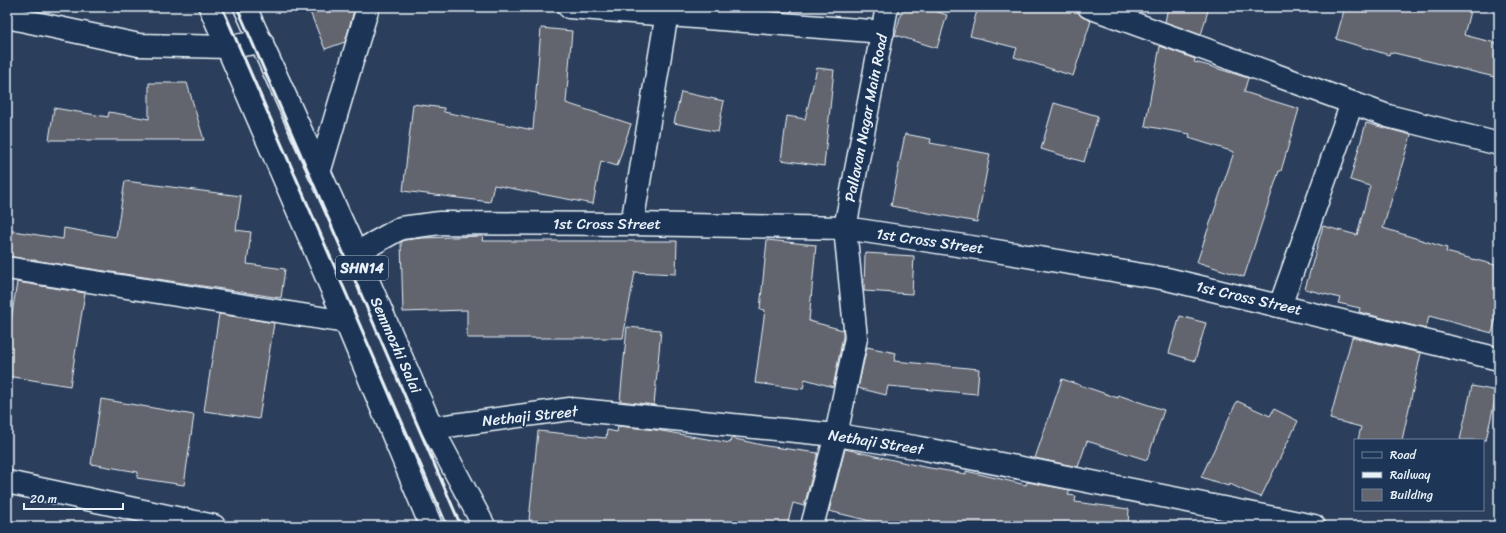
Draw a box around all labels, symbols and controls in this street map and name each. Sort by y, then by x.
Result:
street label: Pallavan Nagar Main Road [837,31,895,204]
street label: 1st Cross Street [553,211,662,237]
street label: 1st Cross Street [875,221,986,261]
road number: SHN14 [336,256,388,280]
street label: 1st Cross Street [1193,273,1305,323]
street label: Semmozhi Salai [363,292,429,398]
street label: Nethaji Street [481,398,580,434]
street label: Nethaji Street [827,422,926,463]
legend [1354,439,1484,511]
text: Road [1390,444,1417,466]
text: Railway [1390,464,1431,486]
text: Building [1390,484,1433,506]
scale bar [24,485,123,511]
text: 20 m [30,488,57,510]

